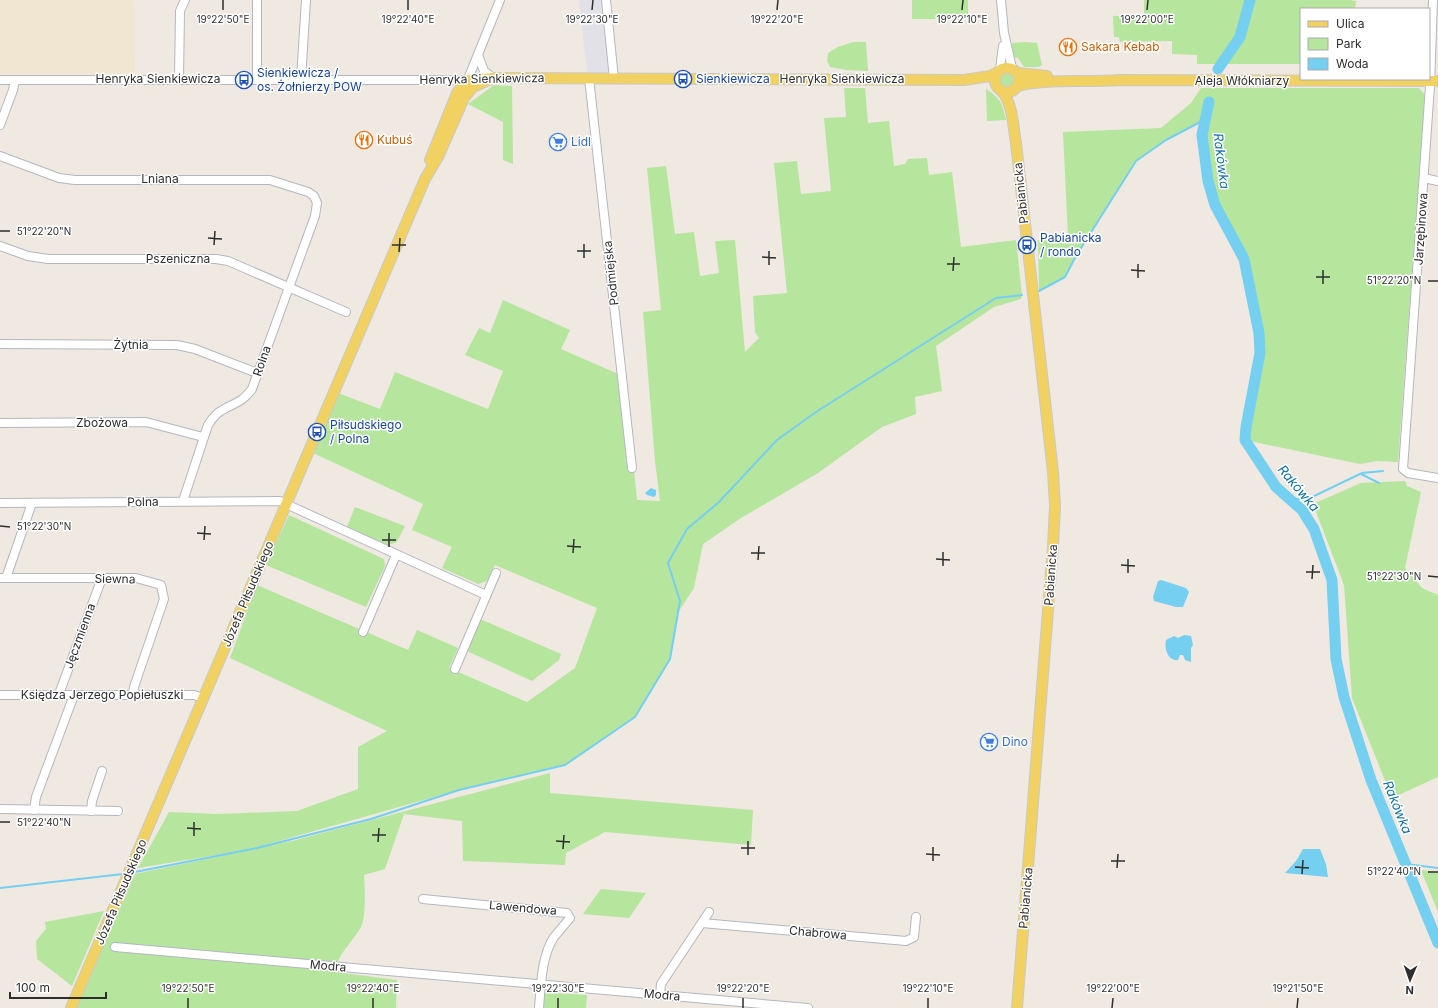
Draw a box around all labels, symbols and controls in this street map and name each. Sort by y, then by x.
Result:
legend [1300,8,1430,80]
text: 19°22'50"E [196,13,250,25]
text: 19°22'40"E [382,13,434,25]
text: 19°22'30"E [565,13,619,25]
text: 19°22'20"E [750,13,804,25]
text: 19°22'10"E [936,13,988,25]
text: 19°22'00"E [1120,13,1174,25]
text: Ulica [1336,16,1364,31]
text: Park [1336,36,1362,51]
restaurant icon: Sakara Kebab [1058,37,1078,57]
place label: Sakara Kebab [1081,39,1160,54]
text: Woda [1336,56,1369,71]
place label: Sienkiewicza / os. Żołnierzy POW [257,65,362,94]
bus stop icon: Sienkiewicza [673,69,693,89]
bus stop icon: Sienkiewicza / os. Żołnierzy POW [234,70,254,90]
street label: Henryka Sienkiewicza [419,70,545,87]
street label: Henryka Sienkiewicza [96,71,220,86]
place label: Sienkiewicza [696,71,770,86]
street label: Henryka Sienkiewicza [780,71,904,86]
street label: Aleja Włókniarzy [1195,73,1289,88]
restaurant icon: Kubuś [354,130,374,150]
place label: Kubuś [377,132,413,147]
supermarket icon: Lidl [548,132,568,152]
water label: Rakówka [1211,132,1233,190]
place label: Lidl [571,134,591,149]
street label: Pabianicka [1010,162,1031,224]
street label: Lniana [141,171,179,186]
street label: Jarzębinowa [1410,192,1431,266]
text: 51°22'20"N [17,225,71,237]
place label: Pabianicka / rondo [1040,230,1102,259]
bus stop icon: Pabianicka / rondo [1017,235,1037,255]
street label: Podmiejska [600,240,621,306]
street label: Pszeniczna [146,251,210,266]
text: 51°22'20"N [1367,274,1421,286]
street label: Żytnia [113,337,149,352]
street label: Rolna [249,344,274,378]
street label: Zbożowa [76,415,128,430]
place label: Piłsudskiego / Polna [330,417,402,446]
bus stop icon: Piłsudskiego / Polna [307,422,327,442]
water label: Rakówka [1275,461,1323,515]
street label: Polna [127,494,159,509]
text: 51°22'30"N [17,520,71,532]
street label: Józefa Piłsudskiego [218,539,277,649]
street label: Pabianicka [1041,544,1060,606]
text: 51°22'30"N [1367,570,1421,582]
street label: Siewna [94,571,136,586]
street label: Jęczmienna [61,601,98,671]
street label: Księdza Jerzego Popiełuszki [21,687,183,702]
supermarket icon: Dino [979,732,999,752]
place label: Dino [1002,734,1028,749]
water label: Rakówka [1380,778,1416,836]
text: 51°22'40"N [17,816,71,828]
street label: Józefa Piłsudskiego [91,837,150,947]
text: 51°22'40"N [1367,865,1421,877]
street label: Pabianicka [1015,867,1036,929]
street label: Lawendowa [488,897,558,918]
street label: Chabrowa [789,923,847,942]
street label: Modra [309,956,347,975]
north arrow [1390,960,1430,1000]
scale bar [10,974,106,1000]
text: 100 m [16,980,50,995]
text: 19°22'50"E [161,982,215,994]
text: 19°22'40"E [347,982,399,994]
text: 19°22'30"E [531,982,585,994]
text: 19°22'20"E [716,982,770,994]
text: 19°22'10"E [902,982,954,994]
text: 19°22'00"E [1086,982,1140,994]
text: 19°21'50"E [1272,982,1324,994]
text: N [1405,983,1414,997]
street label: Modra [643,985,681,1004]

